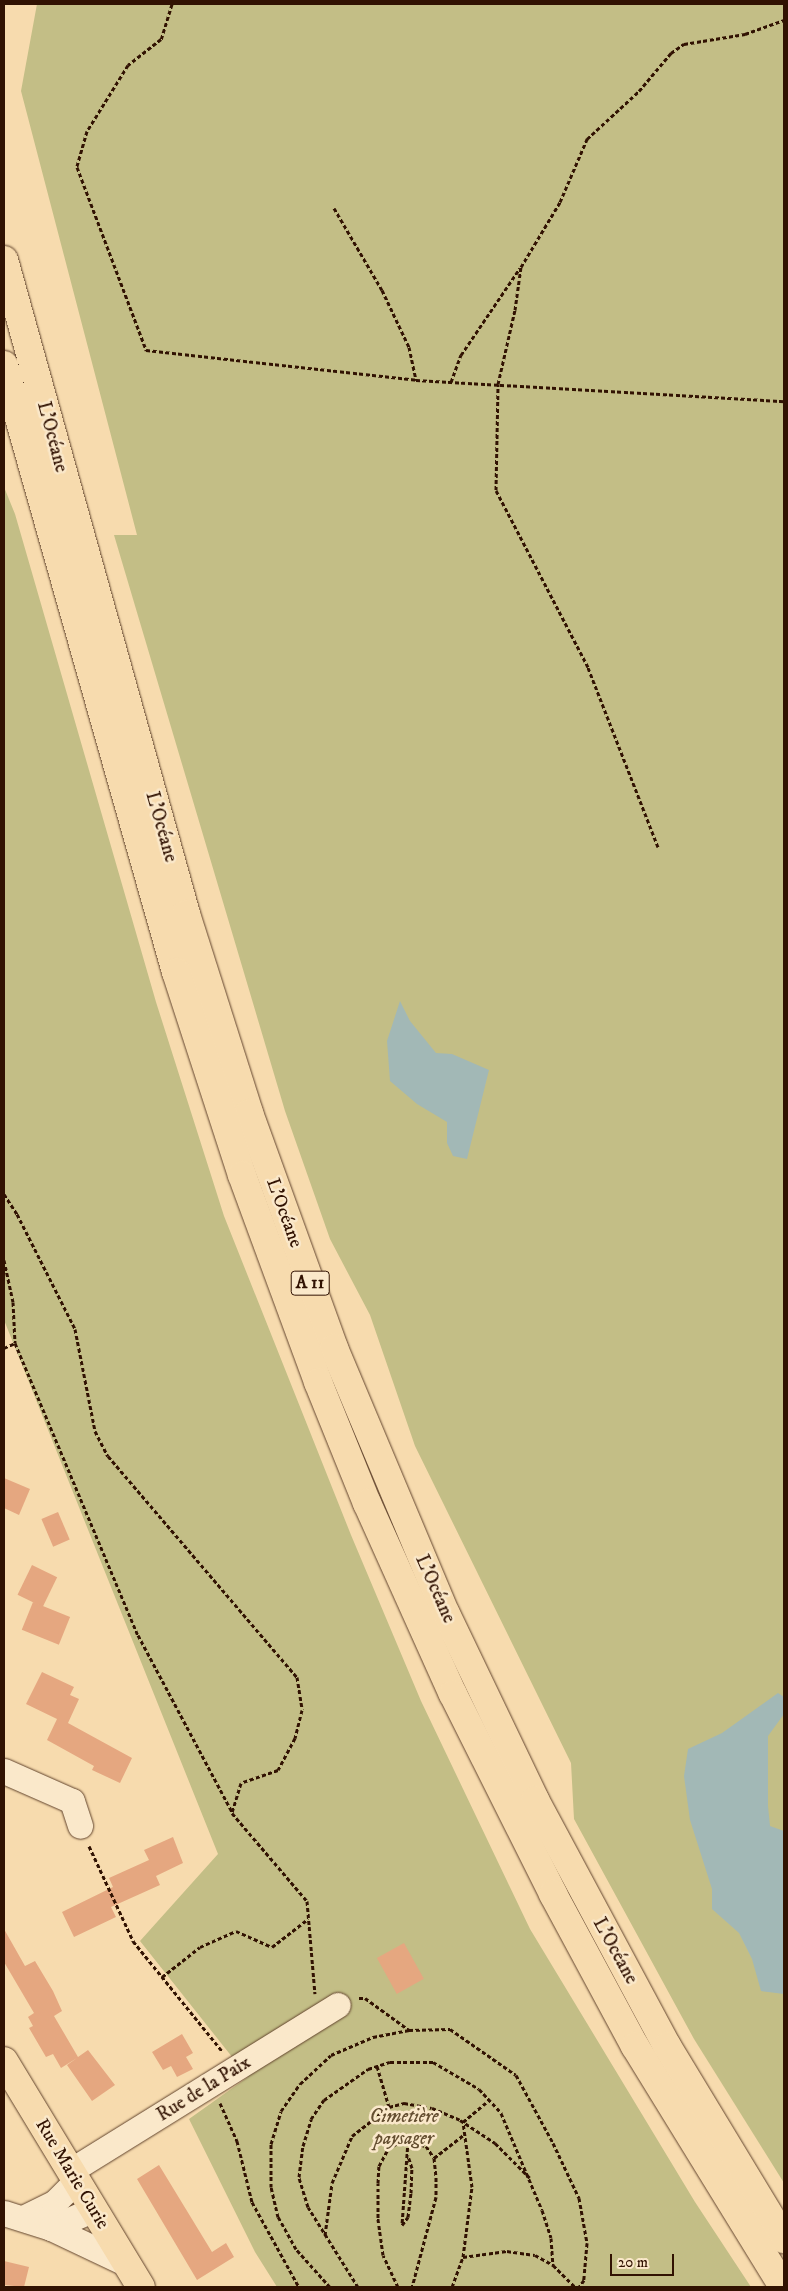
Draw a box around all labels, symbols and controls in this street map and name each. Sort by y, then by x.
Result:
street label: L’Océane [32,399,72,475]
street label: L’Océane [140,789,182,865]
street label: L’Océane [261,1175,307,1251]
road number: A 11 [290,1268,330,1299]
street label: L’Océane [410,1551,460,1627]
street label: L’Océane [587,1914,643,1988]
street label: Rue de la Paix [153,2051,255,2127]
park label: Cimetière paysager [370,2106,438,2150]
street label: Rue Marie Curie [30,2115,114,2233]
scale bar [613,2244,677,2276]
text: 20 m [618,2253,648,2272]

